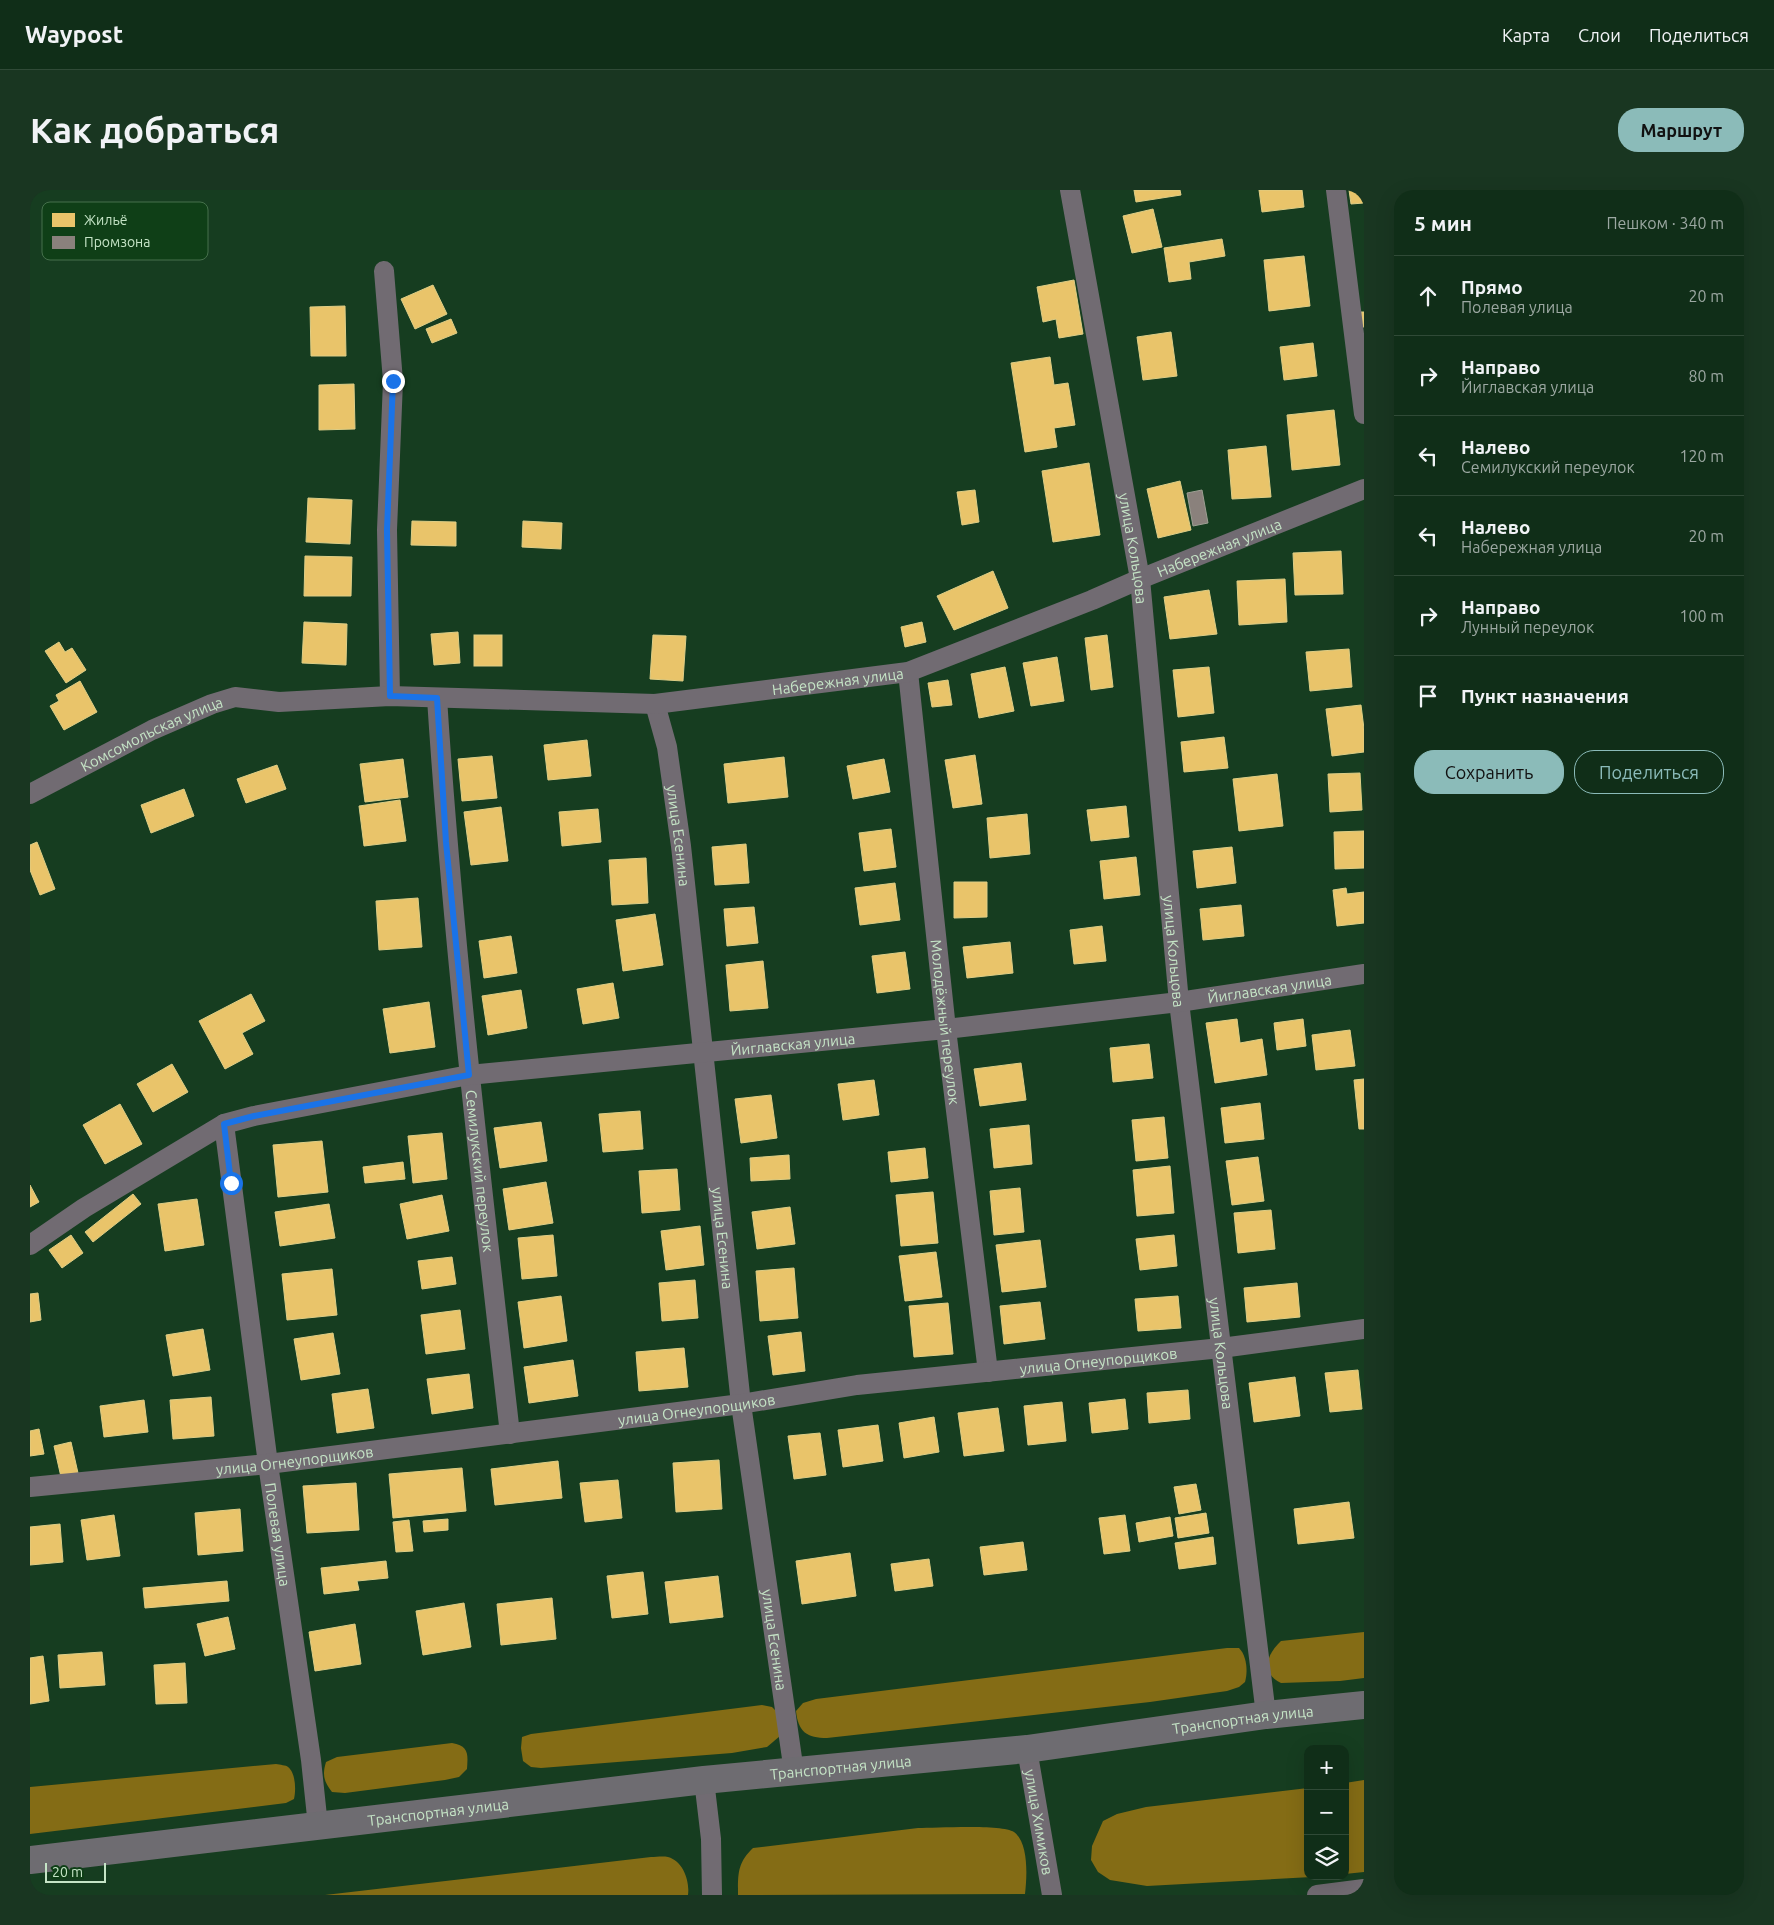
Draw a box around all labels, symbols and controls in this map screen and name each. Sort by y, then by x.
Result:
text: Waypost [25,21,123,48]
text: Карта [1502,25,1550,45]
text: Слои [1578,25,1621,45]
text: Поделиться [1649,25,1749,45]
button: Маршрут [1618,108,1744,152]
text: Как добраться [30,110,279,150]
legend [42,202,208,260]
text: 5 мин [1414,211,1472,235]
text: Жильё [84,212,128,228]
text: Пешком · 340 m [1606,214,1724,232]
text: Промзона [84,234,151,250]
text: Прямо [1461,276,1523,298]
icon: ahead [1414,282,1442,310]
text: 20 m [1688,287,1724,305]
text: Полевая улица [1461,298,1573,316]
text: Направо [1461,356,1541,378]
icon: right [1414,362,1442,390]
text: 80 m [1688,367,1724,385]
route end [382,370,405,393]
text: Йиглавская улица [1461,378,1594,396]
text: Налево [1461,436,1530,458]
icon: left [1414,442,1442,470]
text: 120 m [1679,447,1724,465]
text: Семилукский переулок [1461,458,1635,476]
street label: улица Кольцова [1116,491,1151,605]
street label: Набережная улица [1154,515,1284,580]
text: Налево [1461,516,1530,538]
icon: left [1414,522,1442,550]
text: 20 m [1688,527,1724,545]
text: Набережная улица [1461,538,1602,556]
text: Направо [1461,596,1541,618]
icon: right [1414,602,1442,630]
text: 100 m [1679,607,1724,625]
text: Лунный переулок [1461,618,1594,636]
street label: Набережная улица [771,664,905,698]
icon: arrive [1414,682,1442,710]
text: Пункт назначения [1461,685,1629,707]
street label: Комсомольская улица [78,693,225,775]
button: Сохранить [1414,750,1564,794]
button: Поделиться [1574,750,1724,794]
street label: улица Есенина [664,784,694,887]
street label: улица Кольцова [1161,894,1188,1008]
street label: Молодёжный переулок [928,939,964,1106]
street label: Йиглавская улица [1206,971,1333,1006]
street label: Йиглавская улица [730,1029,856,1058]
street label: Семилукский переулок [463,1089,498,1253]
route start [220,1172,243,1195]
street label: улица Есенина [709,1186,737,1290]
street label: улица Кольцова [1207,1297,1237,1410]
street label: улица Огнеупорщиков [1019,1344,1178,1377]
street label: улица Огнеупорщиков [617,1390,776,1428]
street label: улица Огнеупорщиков [215,1442,374,1477]
street label: Полевая улица [262,1481,294,1588]
street label: улица Есенина [759,1588,791,1692]
street label: Транспортная улица [1171,1702,1314,1737]
map controls [1304,1745,1349,1880]
button: + [1304,1745,1349,1790]
street label: Транспортная улица [769,1752,912,1782]
street label: улица Химиков [1022,1768,1057,1876]
button: − [1304,1790,1349,1835]
street label: Транспортная улица [367,1795,510,1828]
button: layers [1304,1835,1349,1880]
scale bar [45,1860,106,1883]
text: 20 m [52,1864,83,1880]

